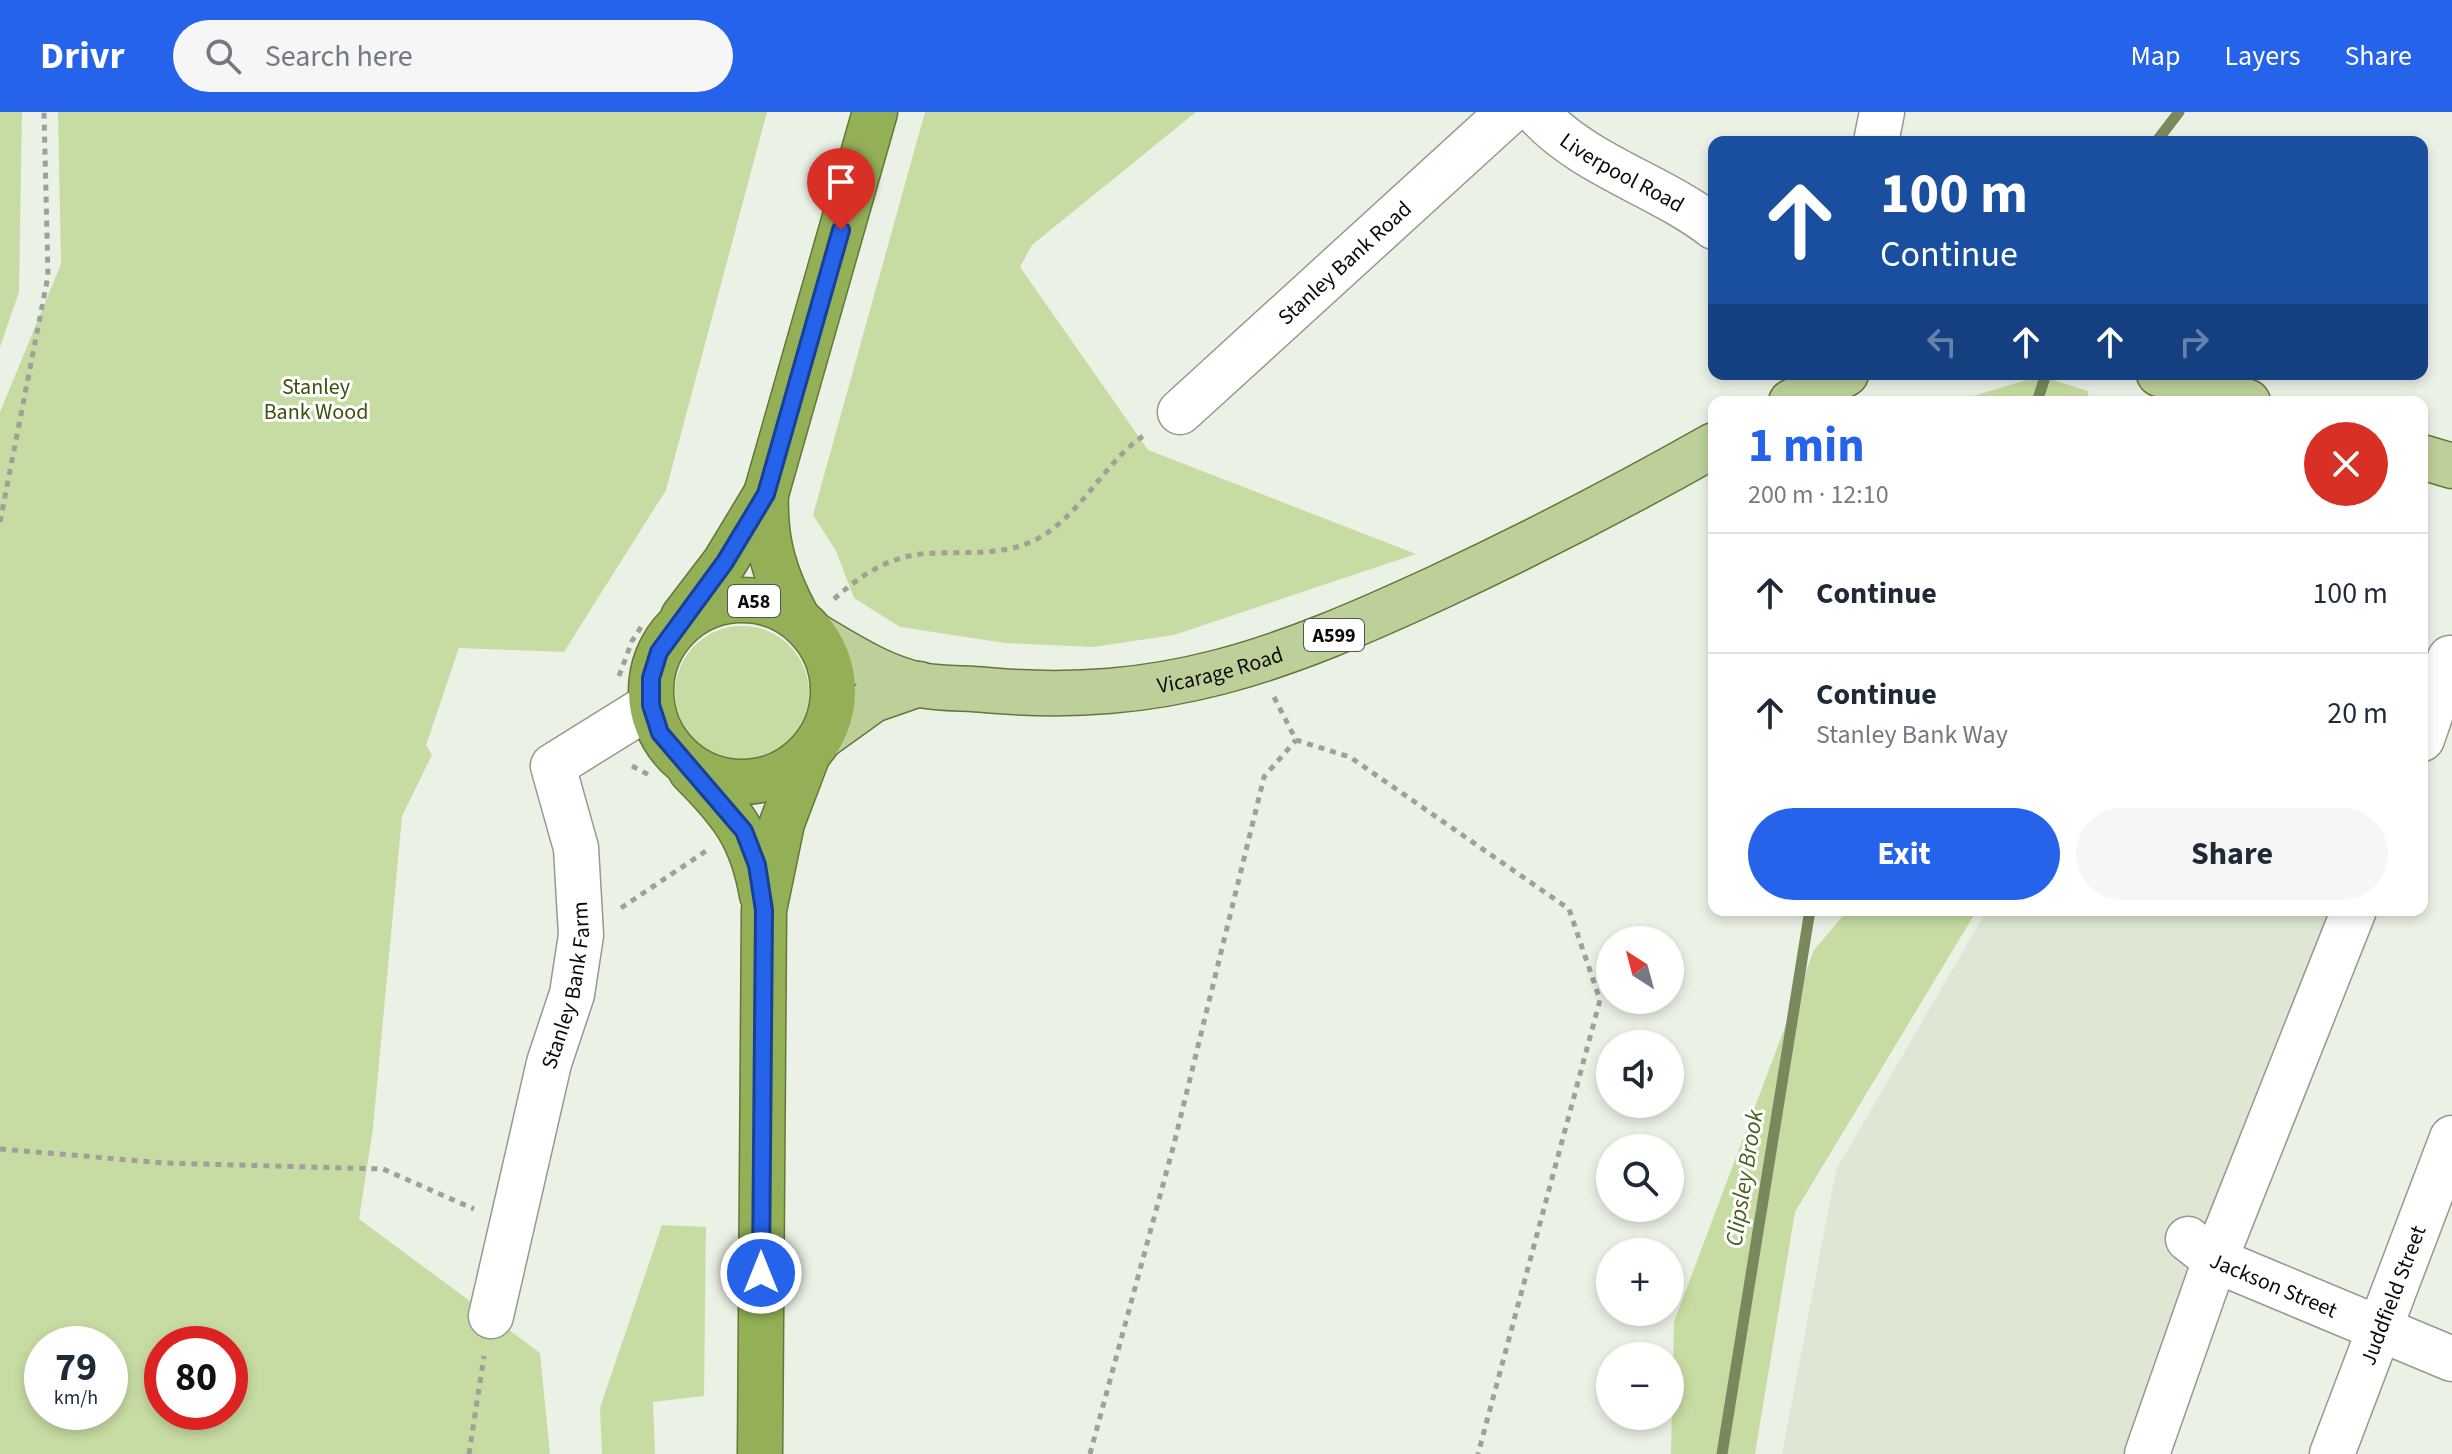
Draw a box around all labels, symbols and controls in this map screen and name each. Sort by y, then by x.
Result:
search box [173,20,733,92]
text: Drivr [40,29,125,83]
icon: search [201,34,245,78]
text: Search here [265,35,413,78]
text: Map [2130,36,2180,76]
text: Layers [2224,36,2300,76]
text: Share [2344,36,2412,76]
street label: Liverpool Road [1553,125,1690,221]
pin [807,148,875,230]
text: 100 m [1880,155,2028,234]
icon: arrive [819,160,863,204]
icon: ahead [1748,168,1852,272]
street label: Stanley Bank Road [1271,194,1419,333]
text: Continue [1880,229,2018,280]
icon: left [1920,320,1964,364]
icon: ahead [2004,320,2048,364]
icon: ahead [2088,320,2132,364]
icon: right [2172,320,2216,364]
park label: Stanley Bank Wood [264,371,368,428]
text: 1 min [1748,412,1865,480]
button: close [2304,422,2388,506]
text: 200 m · 12:10 [1748,476,1889,513]
icon: ahead [1748,571,1792,615]
text: Continue [1816,572,1937,615]
text: 100 m [2312,572,2388,615]
road number: A58 [728,585,780,617]
road number: A599 [1304,619,1364,651]
street label: Vicarage Road [1155,639,1288,702]
text: Continue [1816,673,1937,716]
icon: ahead [1748,691,1792,735]
text: 20 m [2327,692,2388,735]
text: Stanley Bank Way [1816,716,2008,753]
button: Exit [1748,808,2060,900]
button: Share [2076,808,2388,900]
street label: Stanley Bank Farm [533,900,598,1073]
north arrow [1596,926,1684,1014]
map controls [1596,926,1684,1430]
button: sound [1596,1030,1684,1118]
water label: Clipsley Brook [1716,1107,1773,1249]
button: search [1596,1134,1684,1222]
street label: Juddfield Street [2352,1220,2435,1370]
position arrow [719,1231,803,1315]
button: + [1596,1238,1684,1326]
street label: Jackson Street [2205,1245,2343,1327]
speed limit sign: 80 [144,1326,248,1430]
text: 79 [55,1339,97,1396]
button: − [1596,1342,1684,1430]
text: km/h [54,1384,98,1412]

